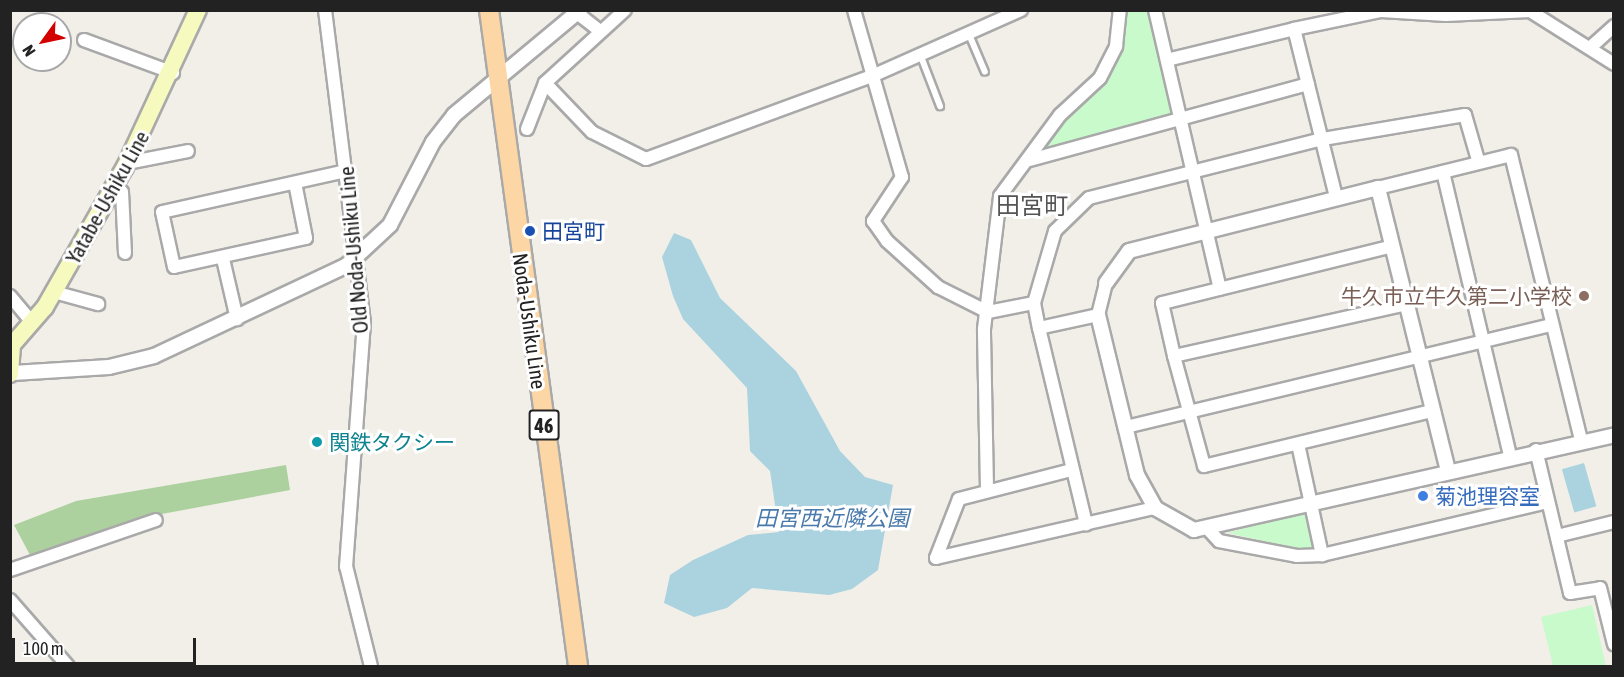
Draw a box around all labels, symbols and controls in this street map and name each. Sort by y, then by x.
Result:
north arrow [12,12,72,72]
text: N [18,42,39,60]
street label: Yatabe-Ushiku Line [60,126,154,268]
street label: Old Noda-Ushiku Line [333,166,373,334]
district label: 田宮町 [996,192,1068,220]
place label: 田宮町 [542,218,605,244]
marker: 田宮町 [523,224,537,238]
street label: Noda-Ushiku Line [508,251,552,391]
place label: 牛久市立牛久第二小学校 [1341,283,1572,309]
marker: 牛久市立牛久第二小学校 [1577,289,1591,303]
road number: 46 [528,408,560,442]
place label: 関鉄タクシー [329,429,455,455]
marker: 関鉄タクシー [310,435,324,449]
place label: 菊池理容室 [1435,483,1540,509]
marker: 菊池理容室 [1416,489,1430,503]
water label: 田宮西近隣公園 [755,506,909,532]
scale bar [15,626,200,664]
text: 100 m [23,638,64,659]

